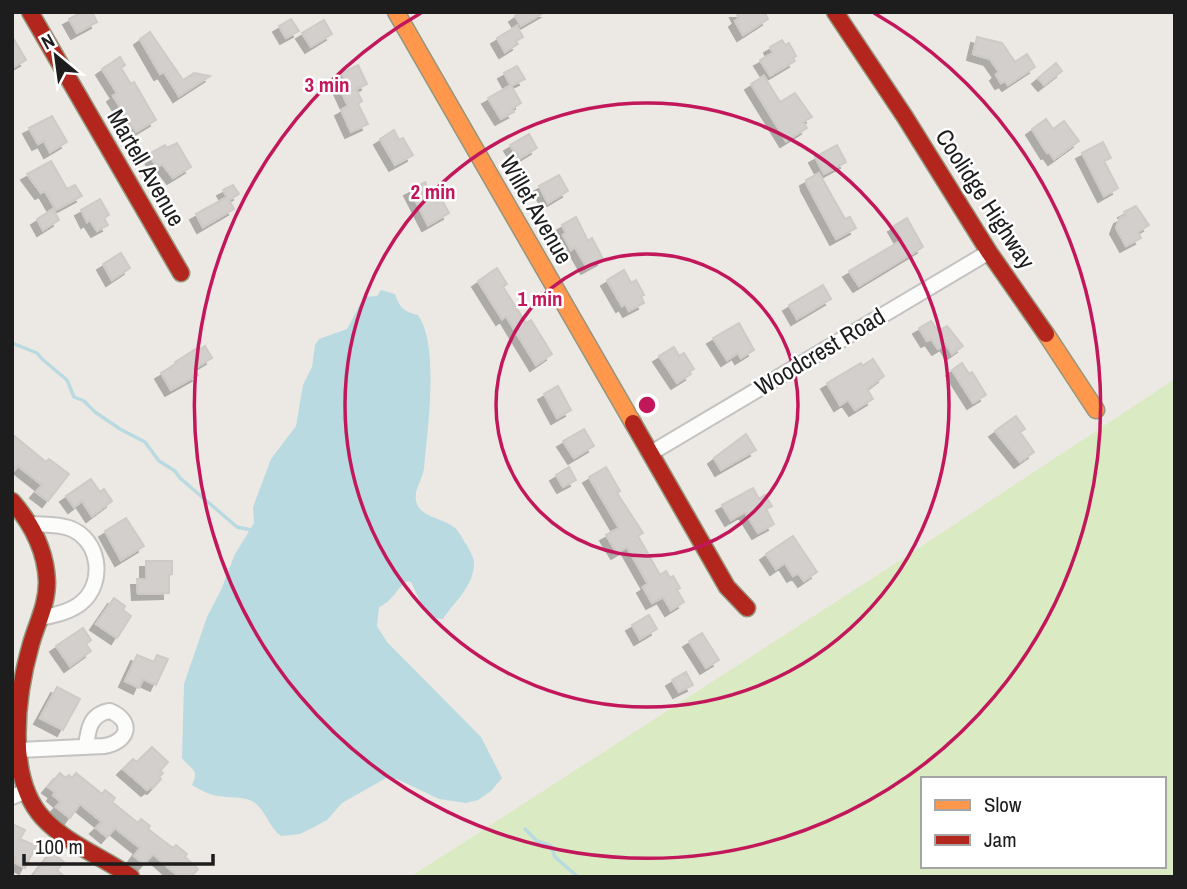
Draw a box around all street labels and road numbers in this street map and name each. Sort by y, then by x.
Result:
street label: Martell Avenue [101,103,193,232]
street label: Coolidge Highway [929,122,1043,275]
street label: Willet Avenue [493,150,581,269]
street label: Woodcrest Road [749,300,890,403]

